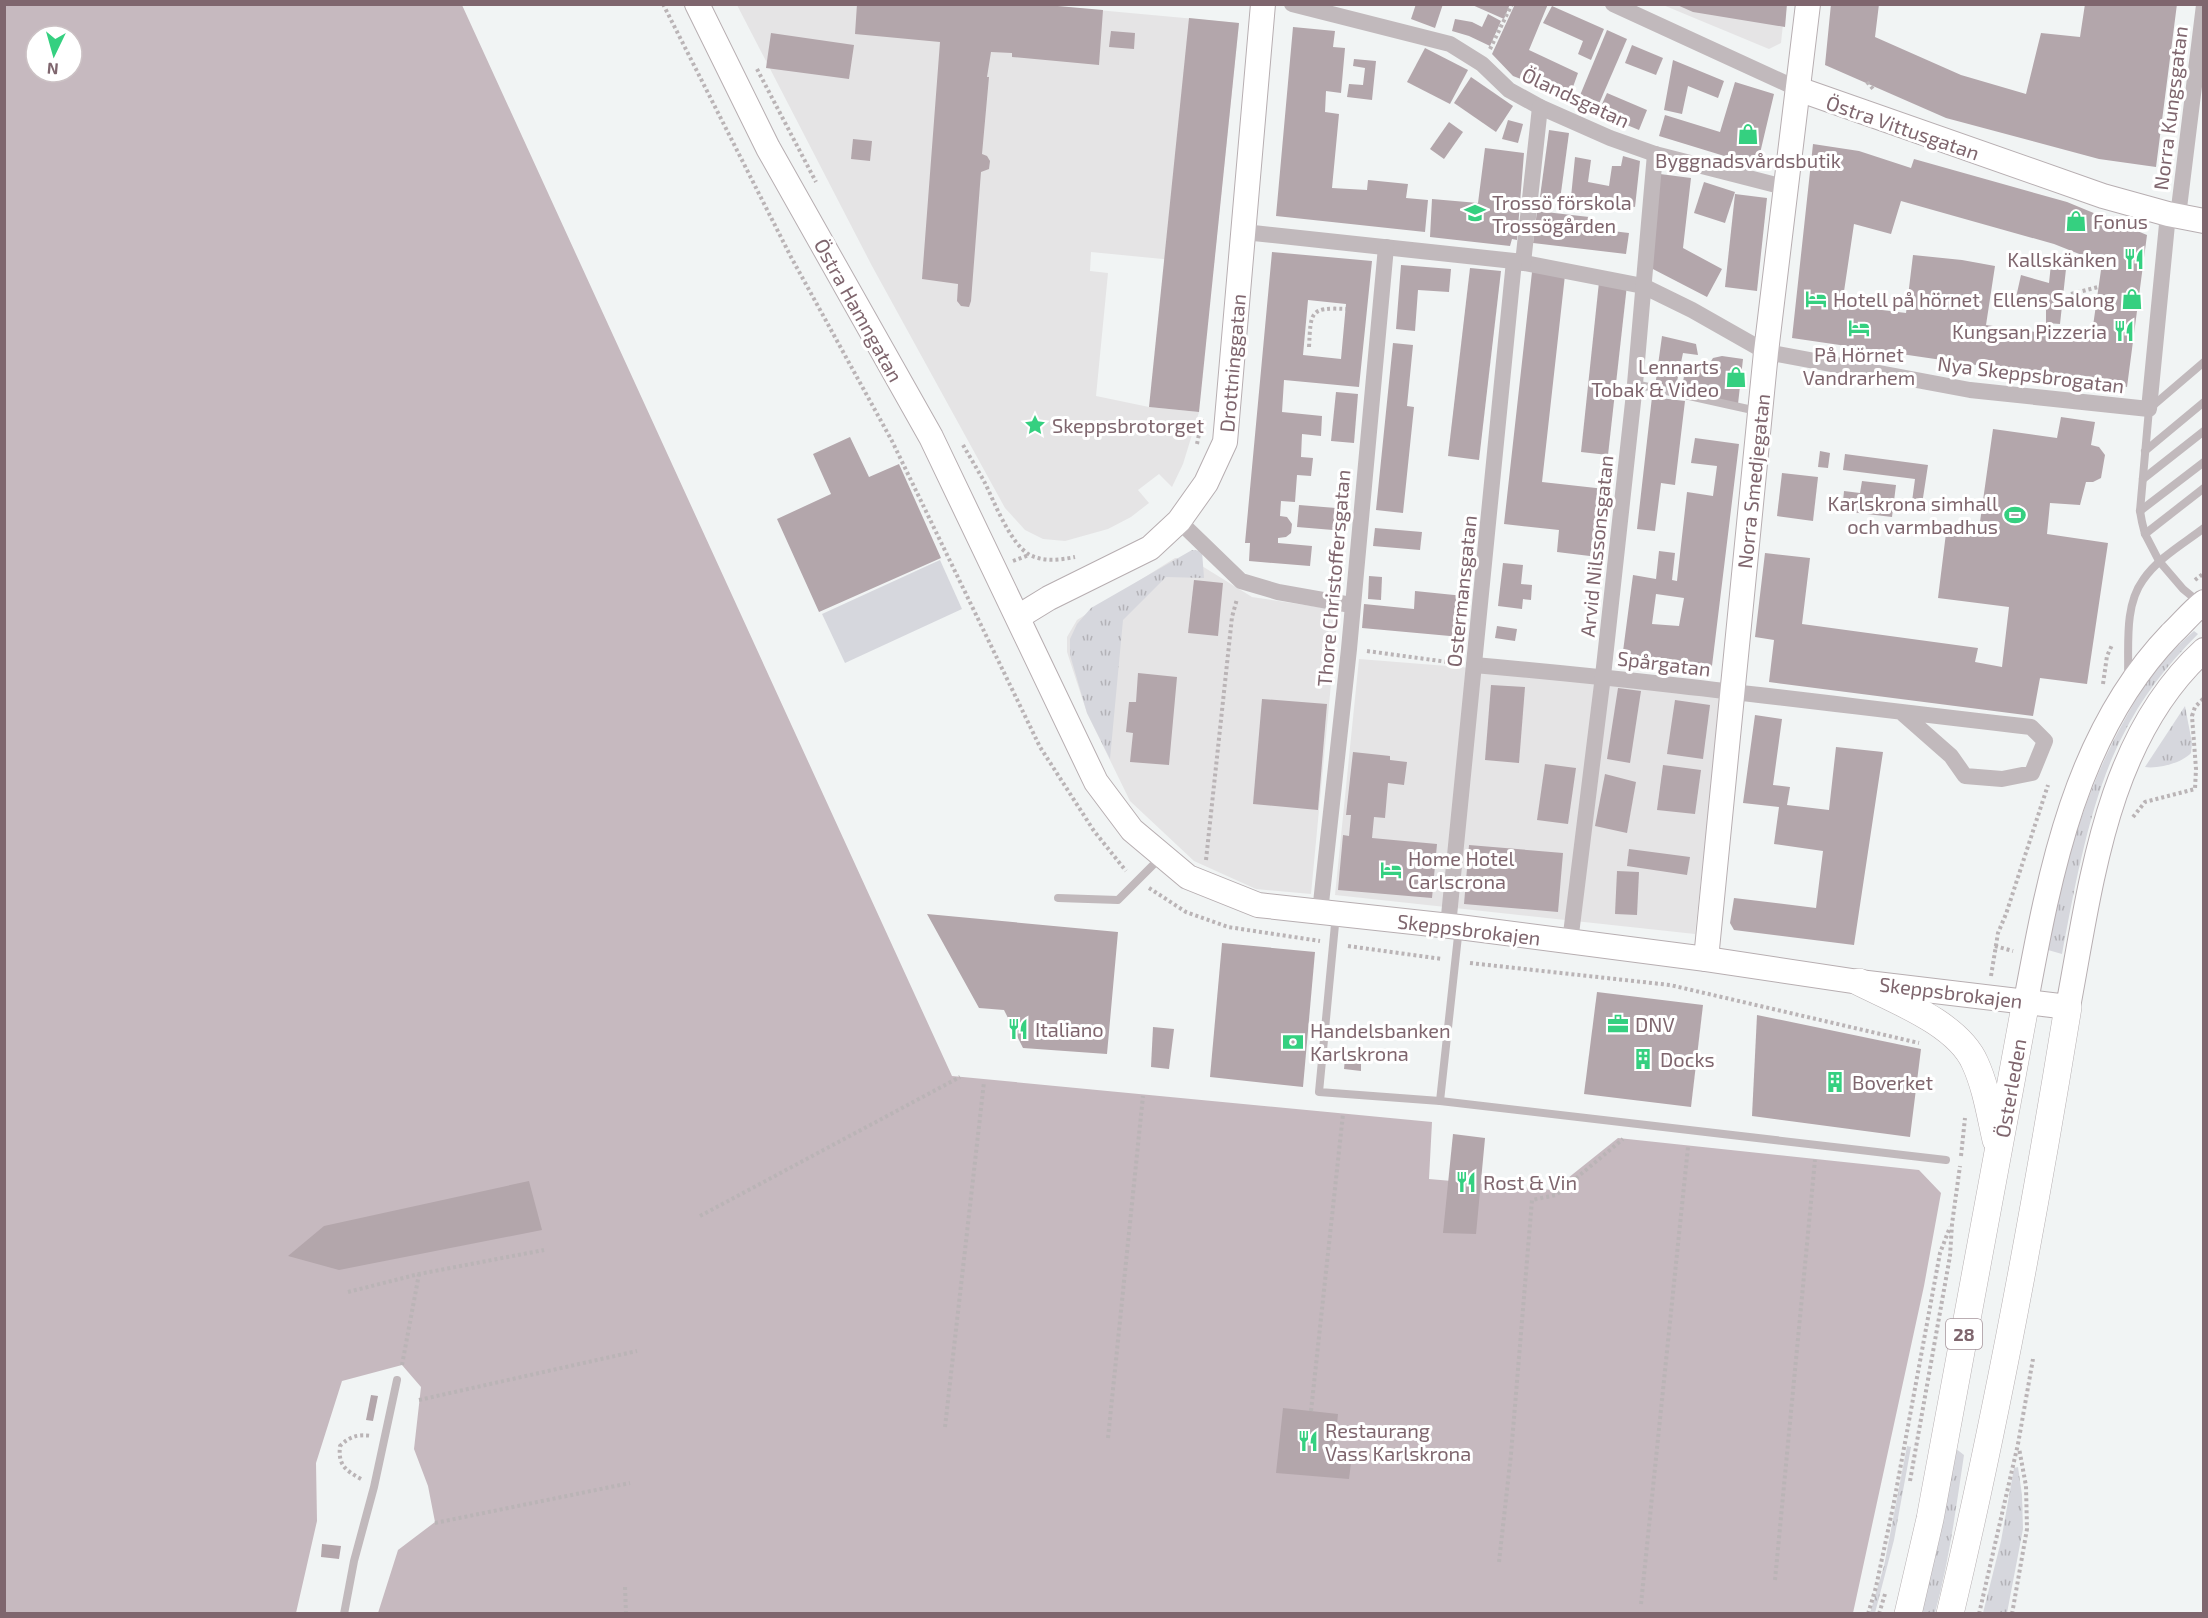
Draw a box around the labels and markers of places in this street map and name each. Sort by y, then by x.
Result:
shop icon: Byggnadsvårdsbutik [1736,122,1760,146]
place label: Byggnadsvårdsbutik [1655,148,1841,172]
place label: Trossö förskola Trossögården [1492,190,1632,237]
school or university icon: Trossö förskola Trossögården [1463,201,1487,225]
shop icon: Fonus [2064,209,2088,233]
place label: Fonus [2093,209,2148,233]
place label: Kallskänken [2007,247,2117,271]
restaurant icon: Kallskänken [2122,247,2146,271]
hotel icon: Hotell på hörnet [1804,287,1828,311]
place label: Hotell på hörnet [1833,287,1980,311]
place label: Ellens Salong [1993,287,2115,311]
shop icon: Ellens Salong [2120,287,2144,311]
hotel icon: På Hörnet Vandrarhem [1847,316,1871,340]
place label: Kungsan Pizzeria [1952,319,2107,343]
restaurant icon: Kungsan Pizzeria [2112,319,2136,343]
place label: På Hörnet Vandrarhem [1803,342,1915,389]
place label: Lennarts Tobak & Video [1591,354,1719,401]
shop icon: Lennarts Tobak & Video [1724,365,1748,389]
place icon: Skeppsbrotorget [1023,413,1047,437]
place label: Skeppsbrotorget [1052,413,1204,437]
place label: Karlskrona simhall och varmbadhus [1828,491,1998,538]
sports icon: Karlskrona simhall och varmbadhus [2003,503,2027,527]
place label: Home Hotel Carlscrona [1408,846,1514,893]
hotel icon: Home Hotel Carlscrona [1379,858,1403,882]
office icon: DNV [1606,1012,1630,1036]
place label: DNV [1635,1012,1675,1036]
restaurant icon: Italiano [1006,1017,1030,1041]
place label: Italiano [1035,1017,1104,1041]
place label: Handelsbanken Karlskrona [1310,1018,1451,1065]
bank icon: Handelsbanken Karlskrona [1281,1030,1305,1054]
building icon: Docks [1631,1047,1655,1071]
place label: Docks [1660,1047,1715,1071]
building icon: Boverket [1823,1070,1847,1094]
place label: Boverket [1852,1070,1934,1094]
restaurant icon: Rost & Vin [1454,1170,1478,1194]
place label: Rost & Vin [1483,1170,1577,1194]
place label: Restaurang Vass Karlskrona [1325,1418,1471,1465]
restaurant icon: Restaurang Vass Karlskrona [1296,1429,1320,1453]

